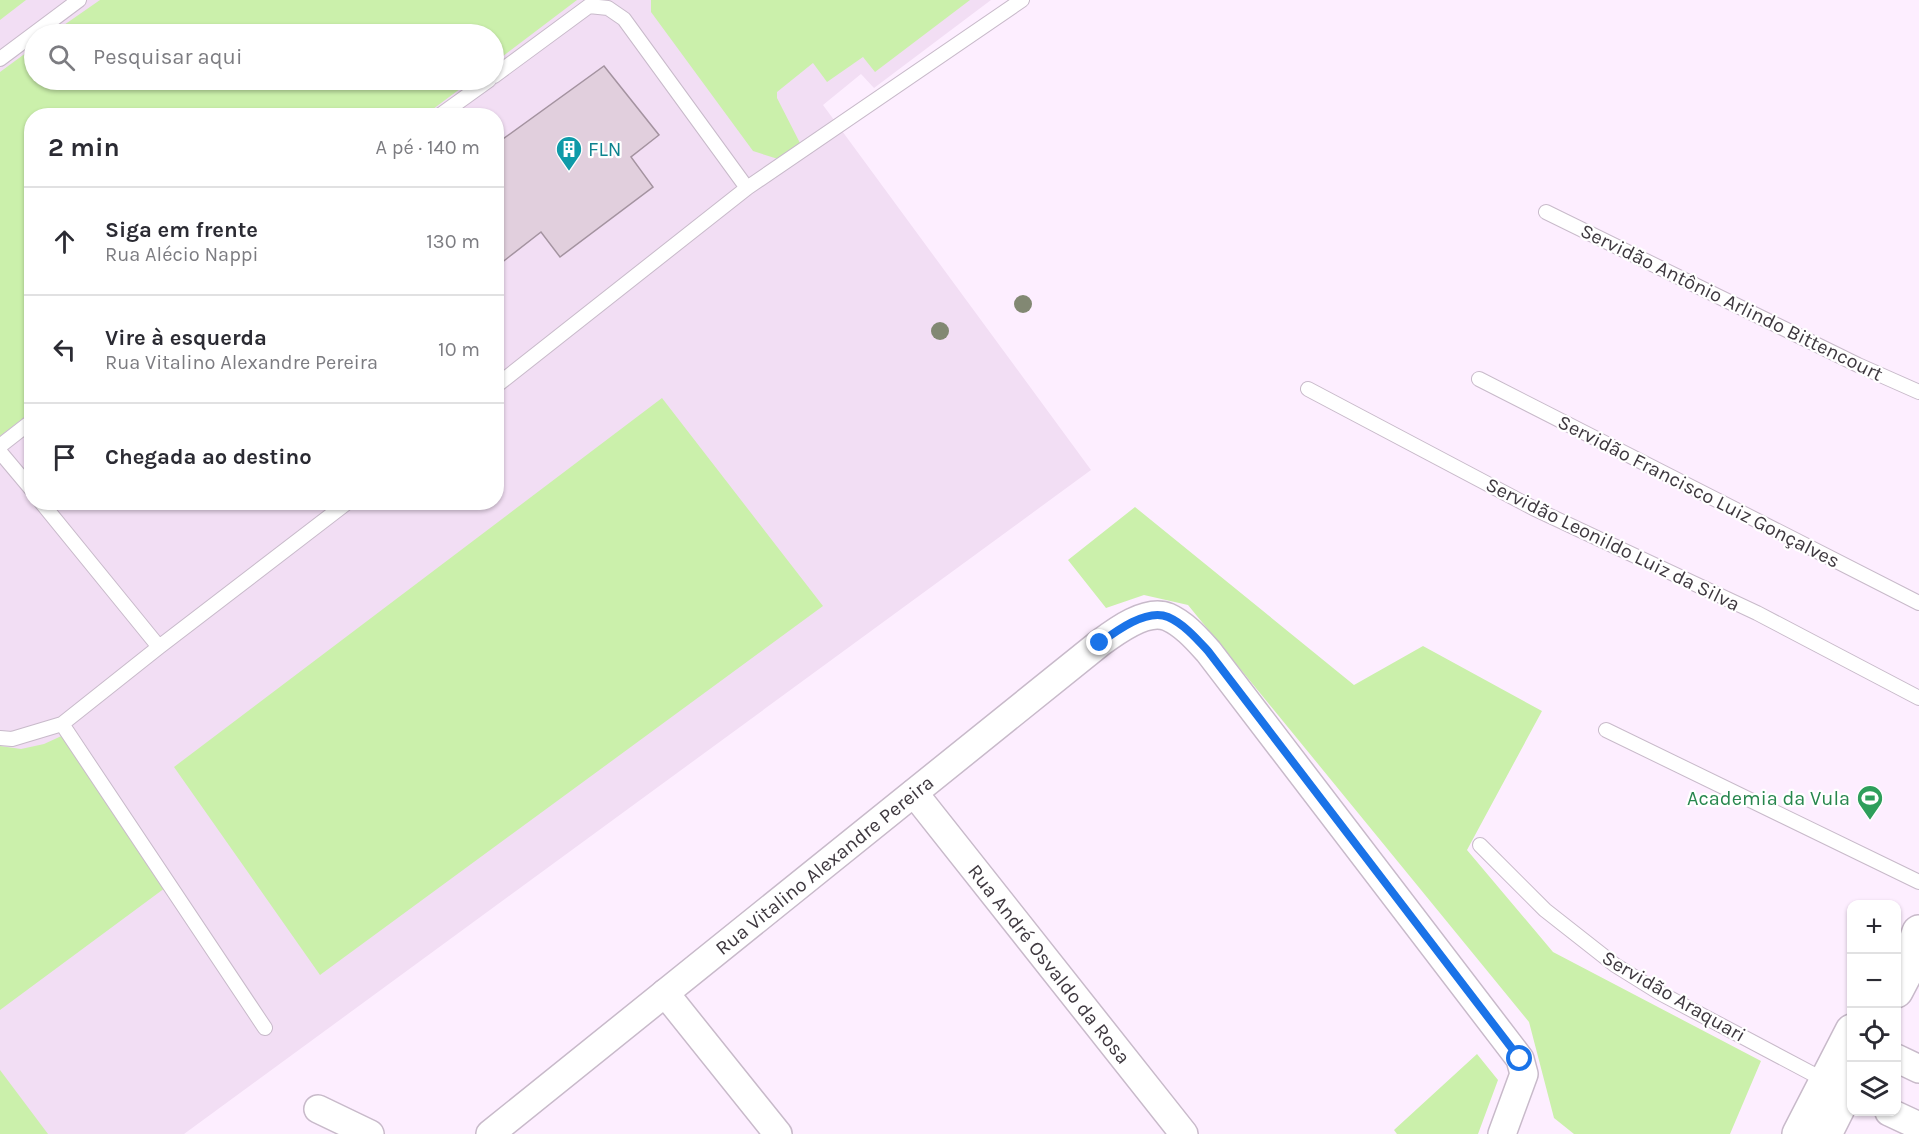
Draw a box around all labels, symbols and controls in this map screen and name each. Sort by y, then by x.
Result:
search box [24,24,504,90]
icon: search [45,41,78,74]
text: Pesquisar aqui [93,44,242,70]
text: 2 min [48,132,120,163]
building icon: FLN [554,134,584,172]
text: A pé · 140 m [376,136,480,159]
place label: FLN [588,138,622,161]
text: Siga em frente [105,217,258,243]
street label: Servidão Antônio Arlindo Bittencourt [1577,219,1887,386]
icon: ahead [48,225,81,258]
text: 130 m [426,230,480,253]
text: Rua Alécio Nappi [105,243,258,266]
text: Vire à esquerda [105,325,267,351]
icon: left [48,333,81,366]
text: 10 m [438,338,480,361]
text: Rua Vitalino Alexandre Pereira [105,351,378,374]
street label: Servidão Francisco Luiz Gonçalves [1554,410,1843,573]
icon: arrive [48,441,81,474]
text: Chegada ao destino [105,444,312,470]
street label: Servidão Leonildo Luiz da Silva [1482,473,1744,616]
route end [1086,629,1112,655]
street label: Rua Vitalino Alexandre Pereira [711,771,938,960]
sports icon: Academia da Vula [1855,783,1885,821]
place label: Academia da Vula [1687,787,1850,810]
street label: Rua André Osvaldo da Rosa [963,860,1135,1069]
map controls [1847,900,1901,1116]
button: + [1847,900,1901,954]
street label: Servidão Araquari [1598,946,1750,1047]
button: − [1847,954,1901,1008]
button: locate [1847,1008,1901,1062]
route start [1506,1045,1532,1071]
button: layers [1847,1062,1901,1116]

